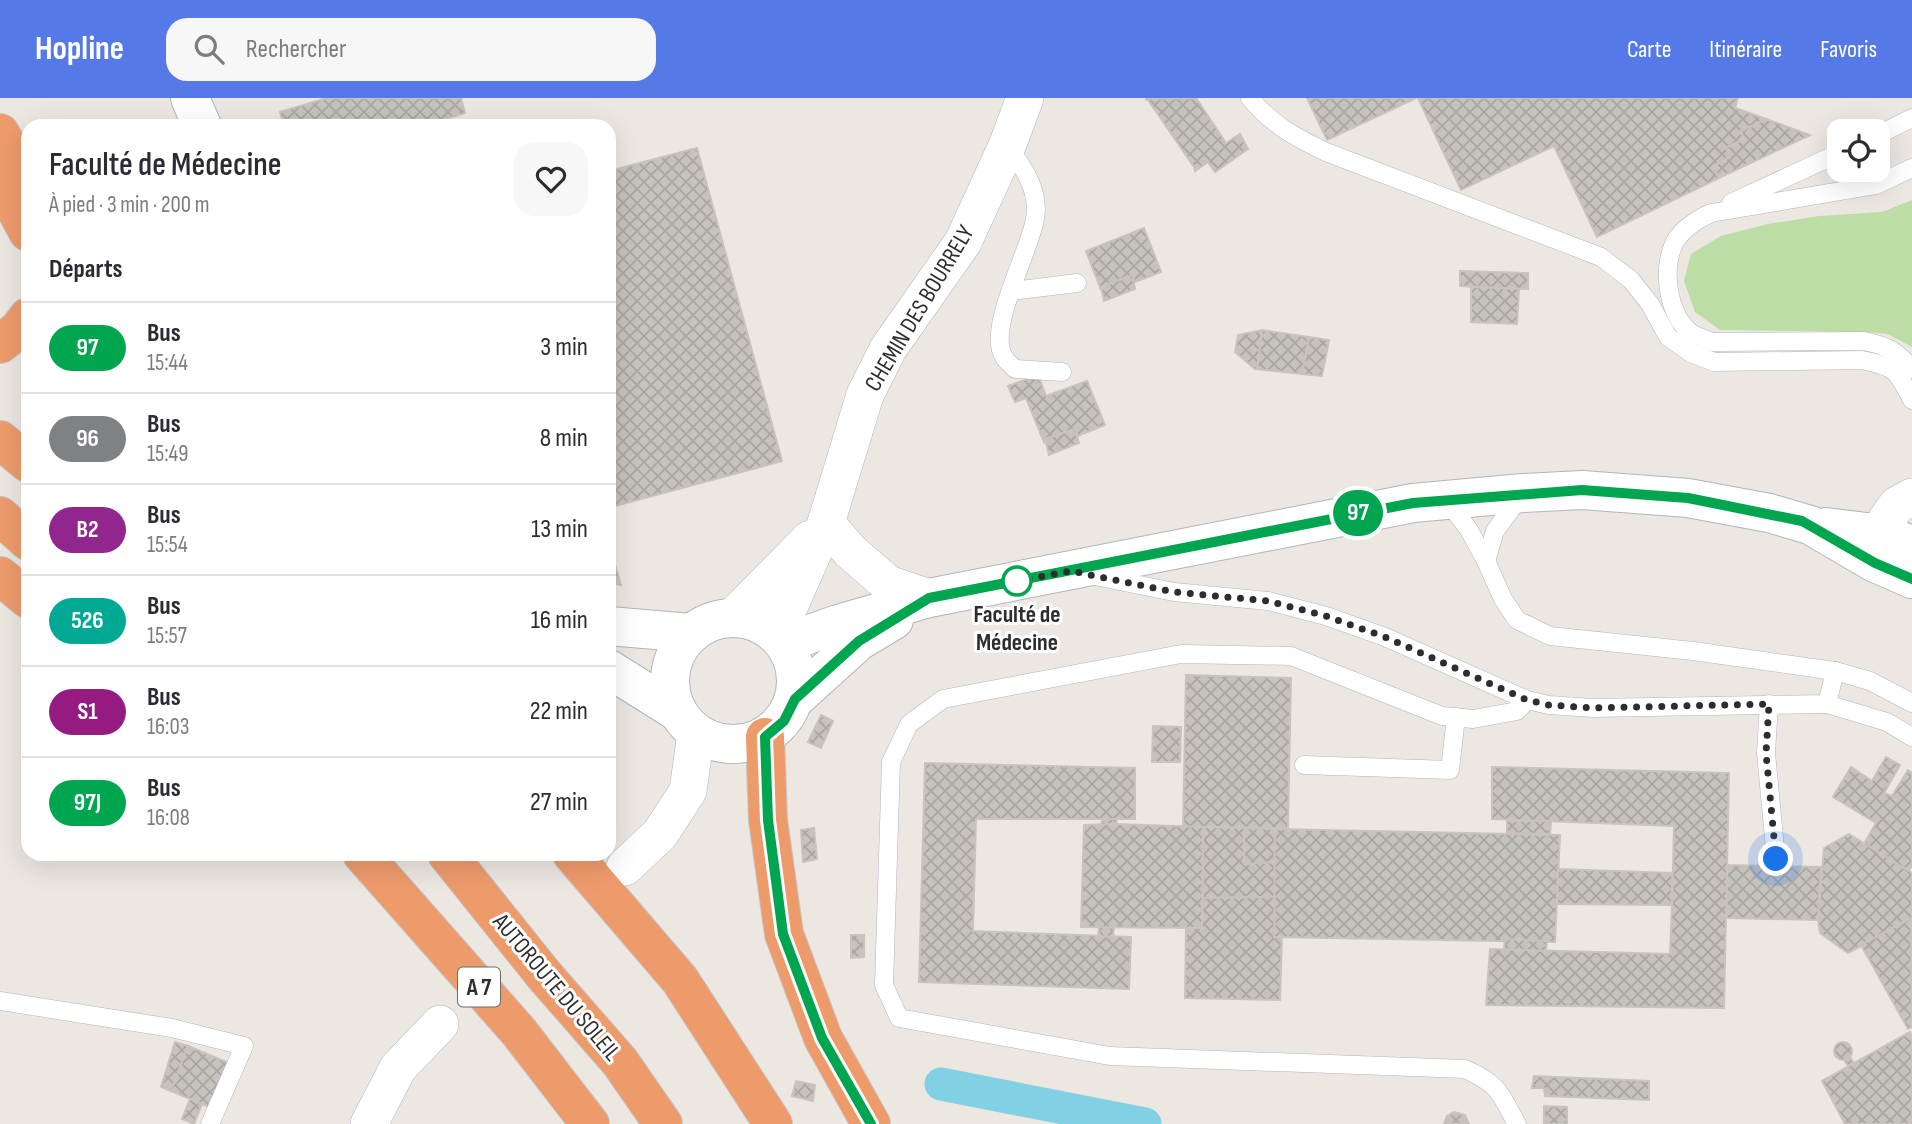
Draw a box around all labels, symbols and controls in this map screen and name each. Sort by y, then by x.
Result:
search box [166,18,656,81]
text: Hopline [35,29,124,69]
icon: search [190,30,228,68]
text: Rechercher [246,34,346,65]
text: Carte [1627,35,1671,64]
text: Itinéraire [1709,35,1782,64]
text: Favoris [1820,35,1877,64]
map controls [1827,119,1890,182]
button: locate [1827,119,1890,182]
button: heart [514,142,588,216]
text: Faculté de Médecine [49,145,281,185]
text: À pied · 3 min · 200 m [49,191,210,219]
street label: CHEMIN DES BOURRELY [858,220,980,397]
text: Départs [49,254,122,285]
text: Bus [147,318,181,349]
text: 3 min [540,332,588,363]
text: 97 [77,333,98,362]
text: 15:44 [147,349,188,377]
text: Bus [147,409,181,440]
text: 8 min [540,423,588,454]
text: 96 [76,424,99,453]
text: 15:49 [147,440,188,468]
line badge: 97 [1326,490,1390,536]
text: 97 [1347,498,1369,527]
text: Bus [147,500,181,531]
text: 13 min [531,514,588,545]
text: B2 [77,515,98,544]
text: 15:54 [147,531,188,559]
marker: Faculté de Médecine [1002,566,1032,596]
text: Bus [147,591,181,622]
place label: Faculté de Médecine [973,600,1061,657]
text: 16 min [531,605,588,636]
text: 526 [71,606,104,635]
text: 15:57 [147,622,187,650]
text: Bus [147,682,181,713]
text: 22 min [530,696,588,727]
text: S1 [77,697,98,726]
text: 16:03 [147,713,189,741]
text: Bus [147,773,181,804]
text: 27 min [530,787,588,818]
text: 97J [74,788,101,817]
text: 16:08 [147,804,190,832]
your location [1758,841,1793,876]
street label: AUTOROUTE DU SOLEIL [486,907,627,1067]
road number: A 7 [458,968,500,1006]

